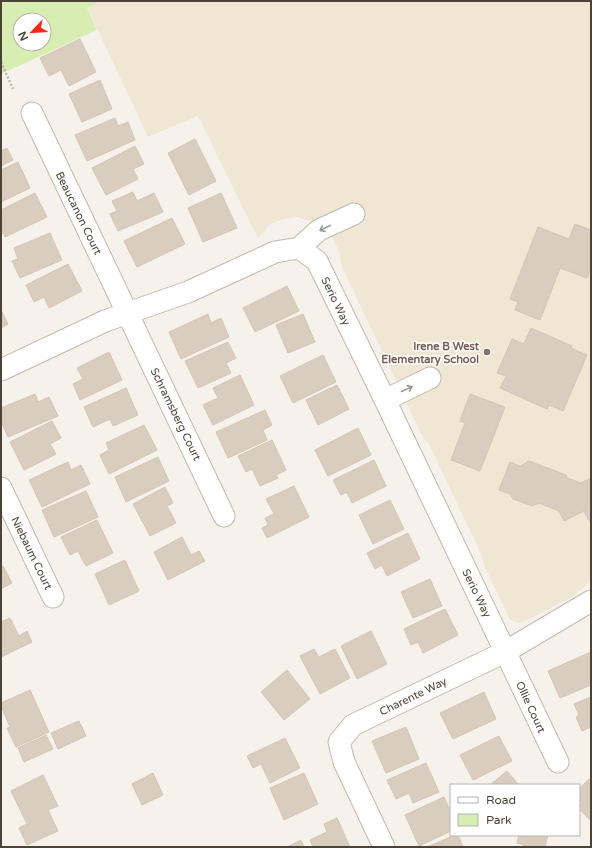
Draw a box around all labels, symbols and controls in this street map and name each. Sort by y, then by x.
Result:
north arrow [12,12,52,52]
text: N [16,29,31,43]
street label: Beaucanon Court [53,170,104,257]
one-way arrow [319,225,331,232]
street label: Serio Way [318,275,353,328]
place label: Irene B West Elementary School [381,340,480,367]
marker: Irene B West Elementary School [482,347,492,357]
street label: Schramsberg Court [147,366,204,463]
one-way arrow [401,385,413,392]
street label: Niebaum Court [8,515,55,592]
street label: Serio Way [459,567,494,620]
street label: Charente Way [377,675,449,718]
street label: Ollie Court [513,679,548,735]
legend [450,784,580,836]
text: Road [486,793,516,807]
text: Park [486,813,512,827]

